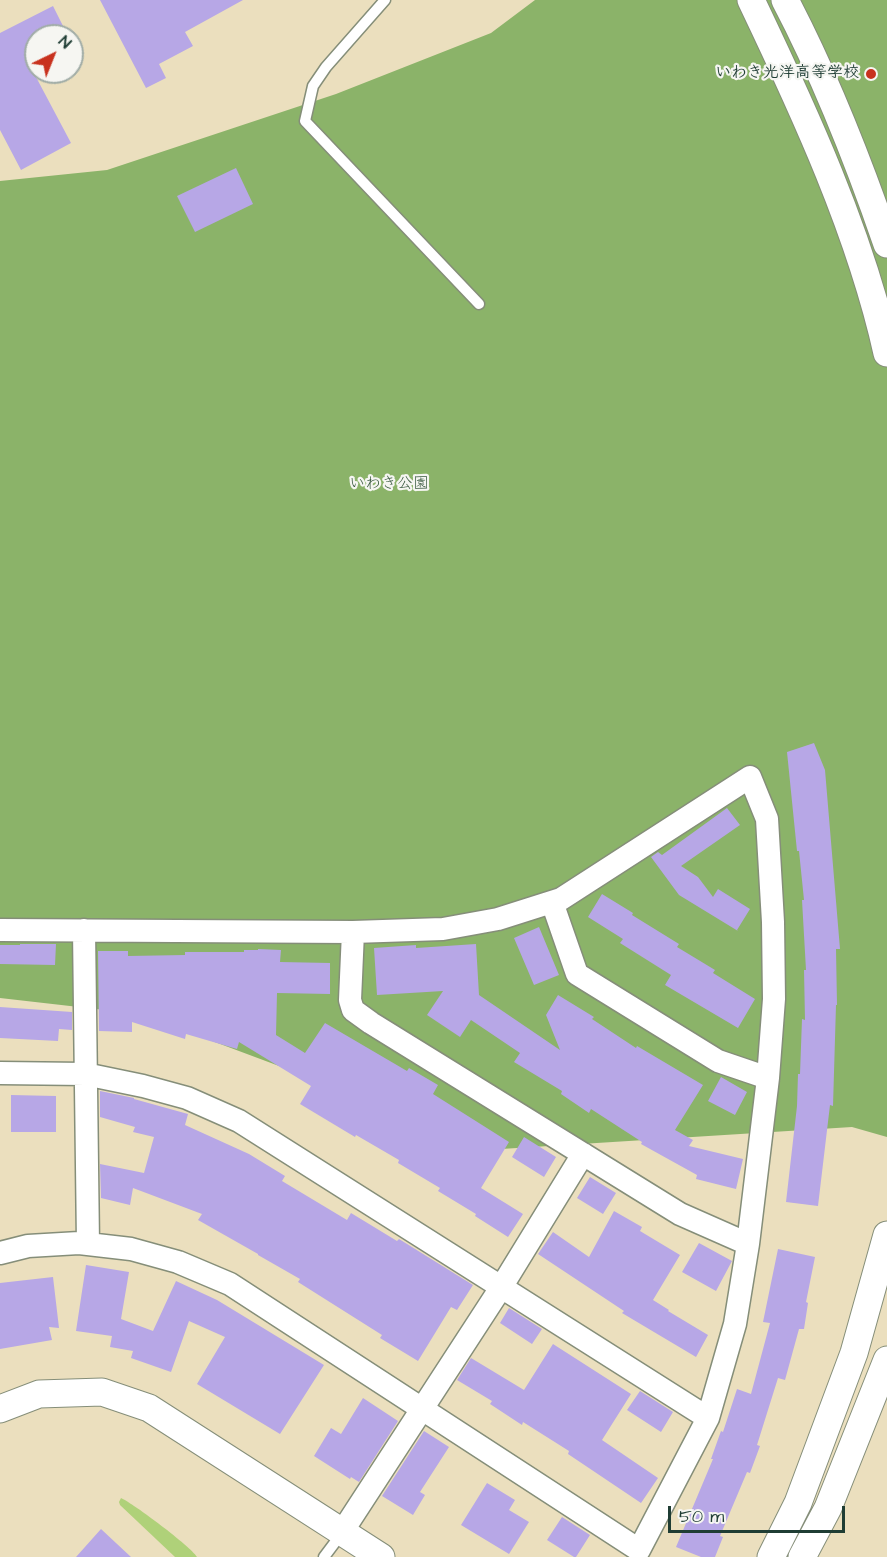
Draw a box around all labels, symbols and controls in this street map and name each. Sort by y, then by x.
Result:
north arrow [24,24,84,84]
text: N [54,31,76,54]
place label: いわき光洋高等学校 [715,64,859,84]
marker: いわき光洋高等学校 [864,67,878,81]
park label: いわき公園 [349,475,429,495]
scale bar [671,1494,848,1532]
text: 50 m [679,1504,724,1529]

